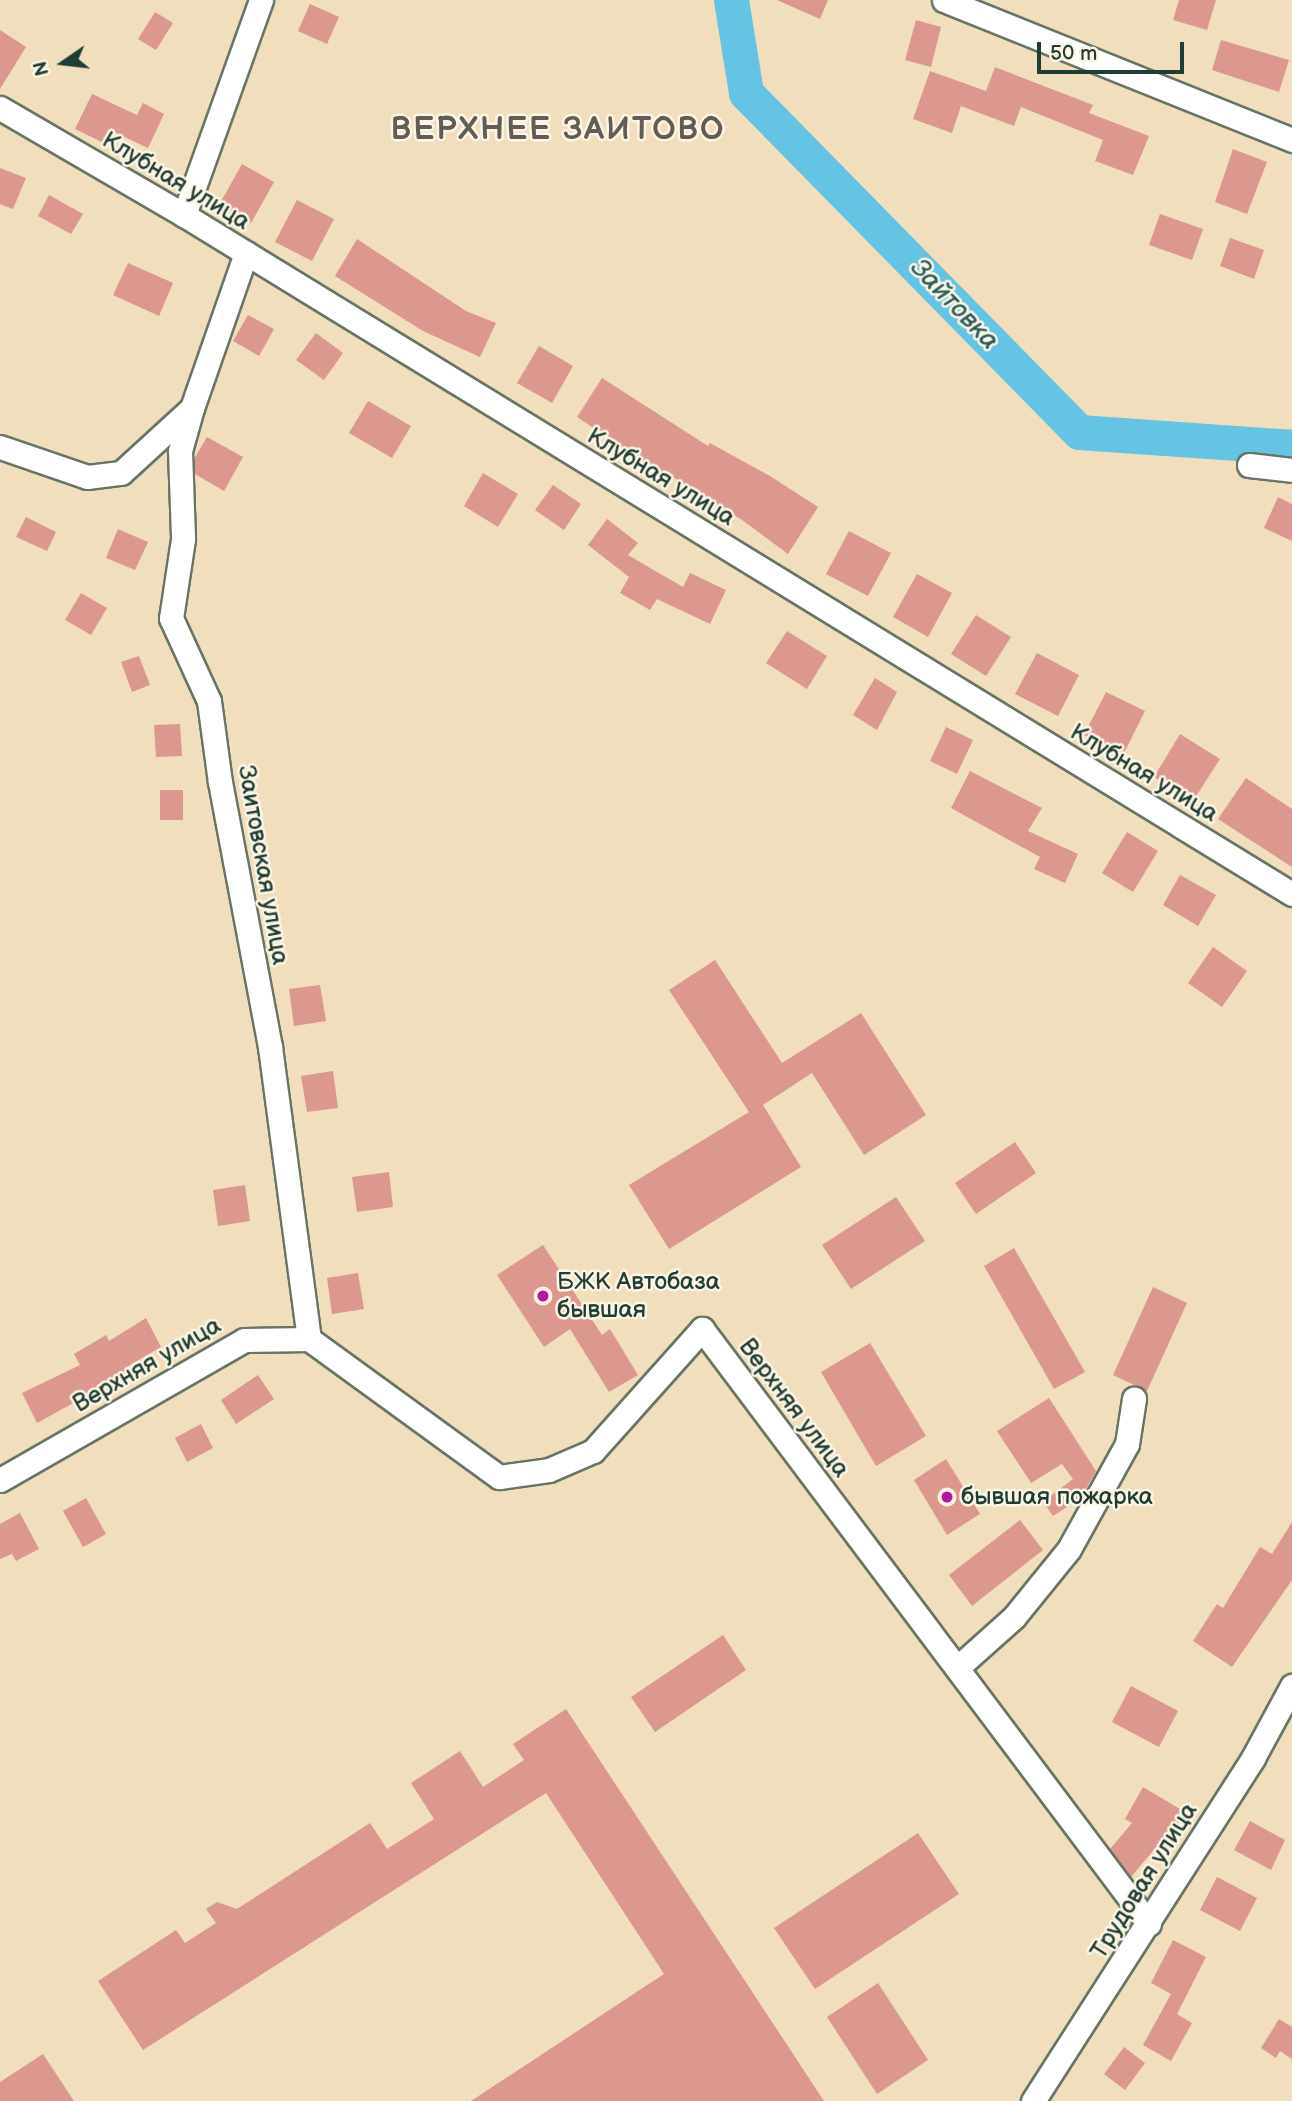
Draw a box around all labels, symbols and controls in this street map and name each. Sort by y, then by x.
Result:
north arrow [28,28,98,98]
scale bar [1040,28,1187,72]
text: 50 m [1050,41,1097,66]
text: N [29,58,55,78]
district label: ВЕРХНЕЕ ЗАИТОВО [393,111,723,149]
street label: Клубная улица [97,126,255,236]
water label: Зайтовка [903,253,1005,357]
street label: Клубная улица [582,422,740,532]
street label: Клубная улица [1065,718,1223,828]
street label: Заитовская улица [231,763,295,967]
place label: БЖК Автобаза бывшая [557,1268,720,1324]
marker: БЖК Автобаза бывшая [535,1288,551,1304]
street label: Верхняя улица [68,1311,226,1419]
street label: Верхняя улица [733,1333,855,1483]
place label: бывшая пожарка [961,1483,1153,1511]
marker: бывшая пожарка [939,1489,955,1505]
street label: Трудовая улица [1084,1798,1204,1964]

